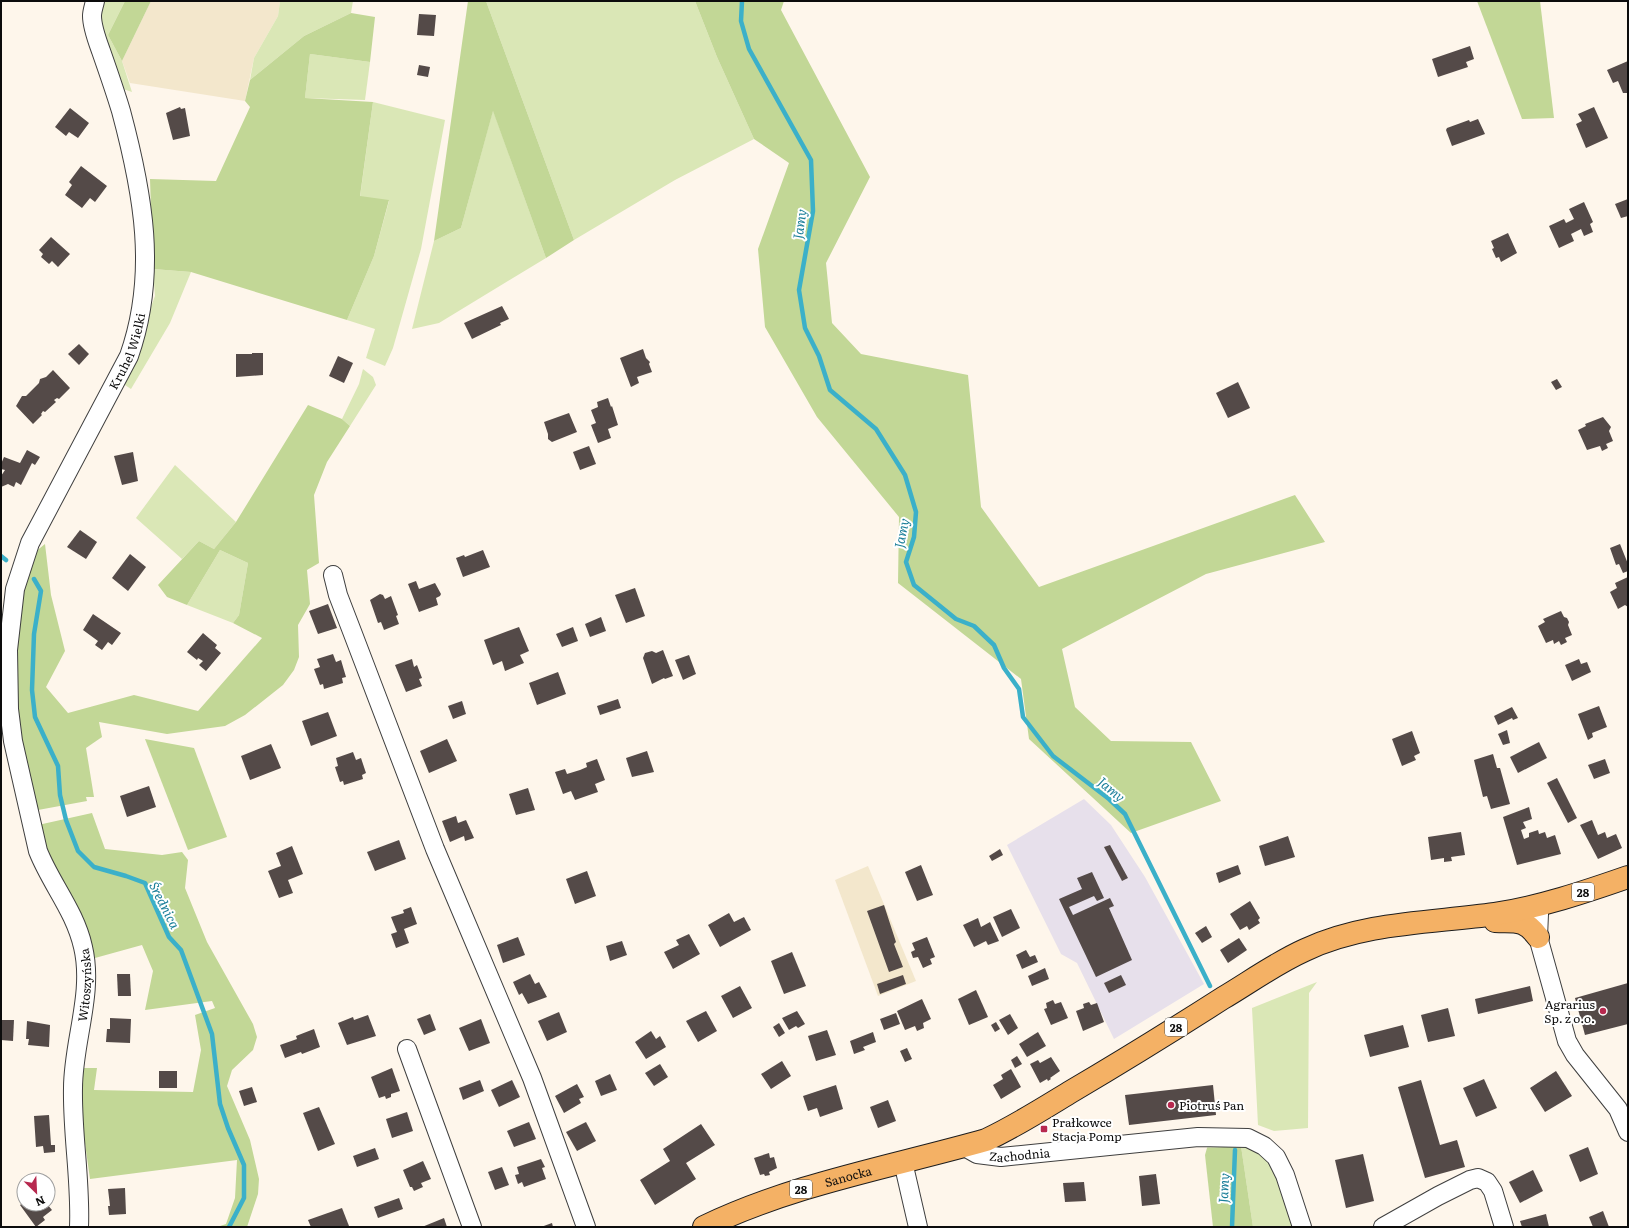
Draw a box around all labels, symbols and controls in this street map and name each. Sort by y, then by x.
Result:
water label: Jamy [788,208,810,240]
street label: Kruhel Wielki [104,311,149,393]
water label: Jamy [889,516,913,550]
water label: Jamy [1094,772,1130,806]
water label: Średnica [145,878,185,932]
road number: 28 [1572,883,1594,901]
street label: Witoszyńska [73,946,95,1023]
place label: Agrarius Sp. z o.o. [1544,995,1596,1027]
marker: Agrarius Sp. z o.o. [1598,1006,1608,1016]
road number: 28 [1165,1018,1187,1036]
place label: Piotruś Pan [1179,1096,1244,1114]
marker: Piotruś Pan [1166,1100,1176,1110]
place label: Prałkowce Stacja Pomp [1052,1113,1122,1145]
marker: Prałkowce Stacja Pomp [1039,1124,1049,1134]
street label: Zachodnia [988,1143,1051,1166]
street label: Sanocka [822,1161,874,1191]
north arrow [16,1172,56,1212]
water label: Jamy [1213,1173,1233,1203]
road number: 28 [790,1180,812,1198]
text: N [33,1193,48,1211]

